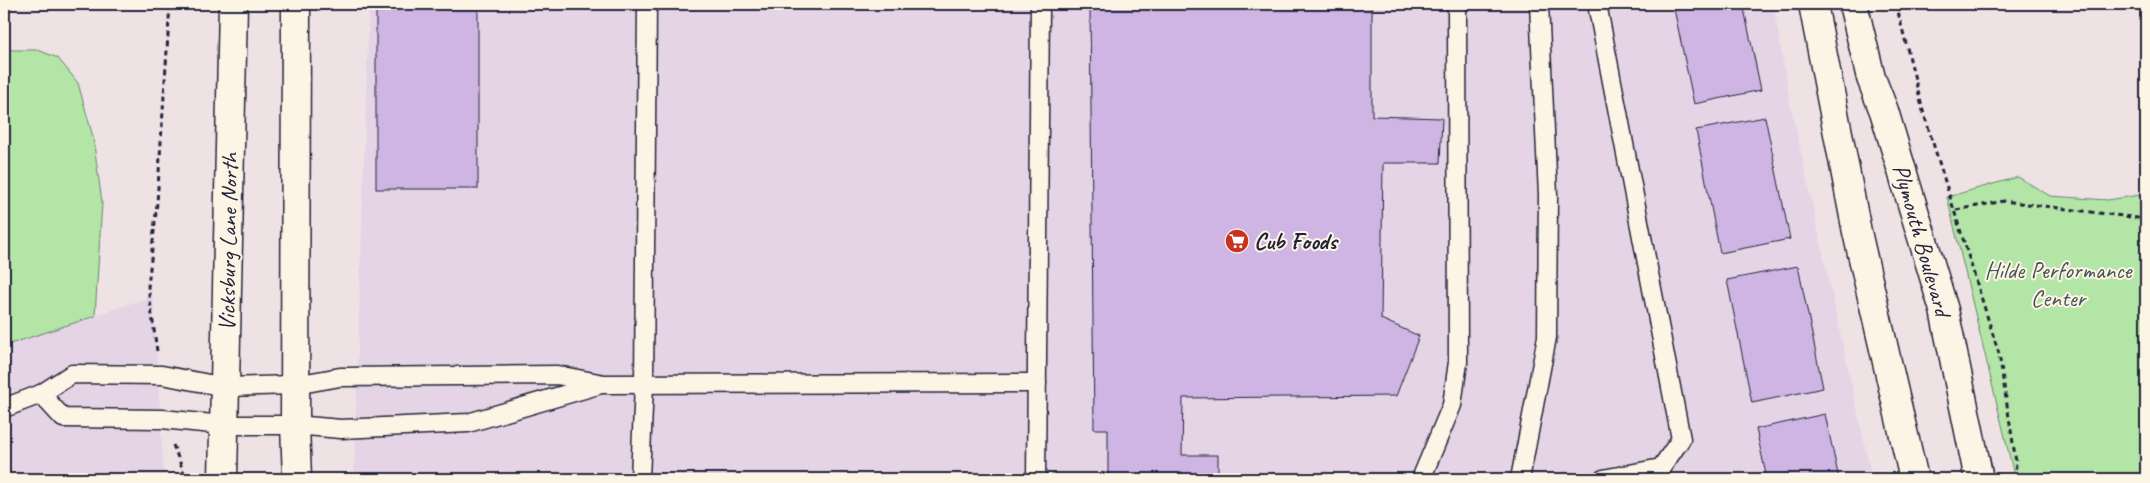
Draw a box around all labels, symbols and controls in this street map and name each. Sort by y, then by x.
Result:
street label: Vicksburg Lane North [211,151,245,331]
street label: Plymouth Boulevard [1886,161,1959,323]
place label: Cub Foods [1254,226,1339,256]
supermarket icon: Cub Foods [1224,228,1250,254]
park label: Hilde Performance Center [1985,255,2134,313]

